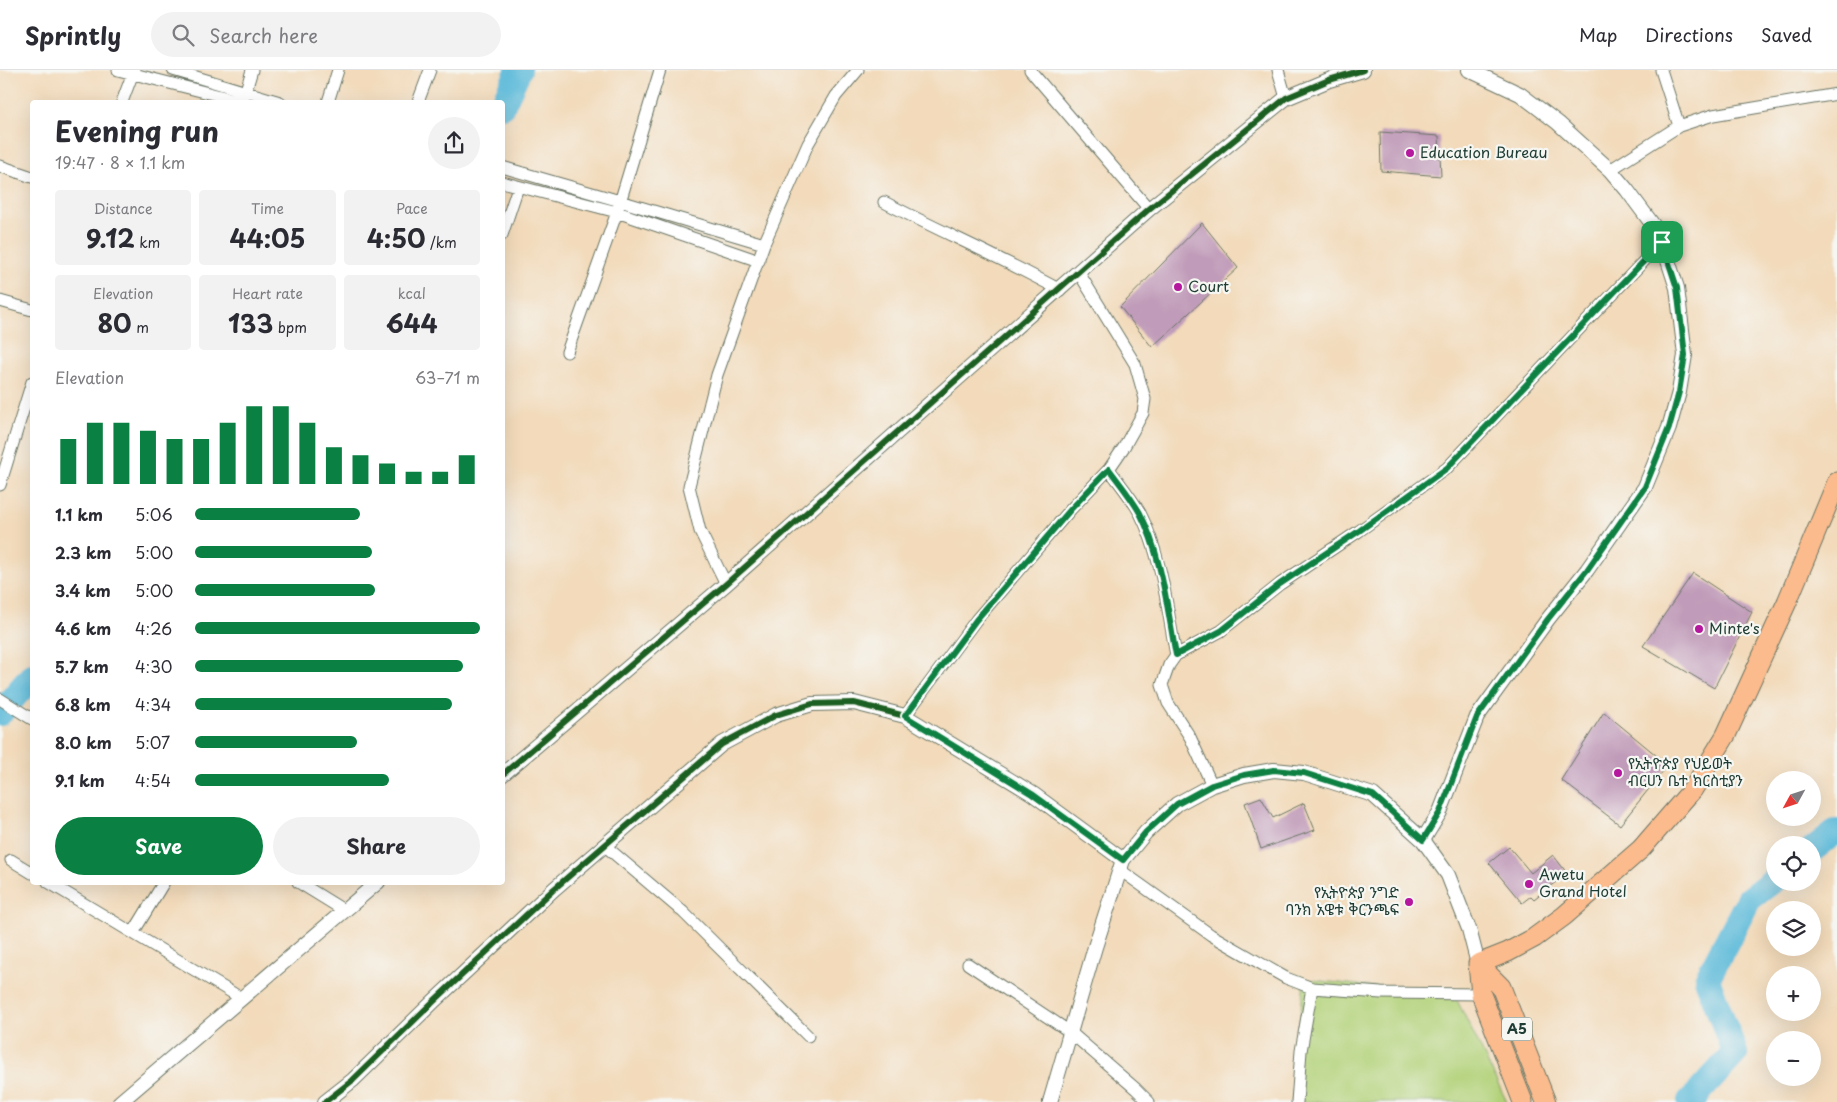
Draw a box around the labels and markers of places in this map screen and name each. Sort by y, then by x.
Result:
place label: Education Bureau [1420,140,1548,163]
marker: Education Bureau [1404,147,1416,159]
pin [1641,221,1683,263]
place label: Court [1188,274,1229,297]
marker: Court [1172,281,1184,293]
place label: Minte's [1709,616,1760,639]
marker: Minte's [1693,623,1705,635]
place label: የኢትዮጵያ የህይወት ብርሀን ቤተ ክርስቲያን [1628,751,1743,791]
marker: የኢትዮጵያ የህይወት ብርሀን ቤተ ክርስቲያን [1612,767,1624,779]
place label: Awetu Grand Hotel [1539,862,1627,902]
marker: Awetu Grand Hotel [1523,878,1535,890]
place label: የኢትዮጵያ ንግድ ባንክ አዌቱ ቅርንጫፍ [1285,880,1400,920]
marker: የኢትዮጵያ ንግድ ባንክ አዌቱ ቅርንጫፍ [1403,896,1415,908]

